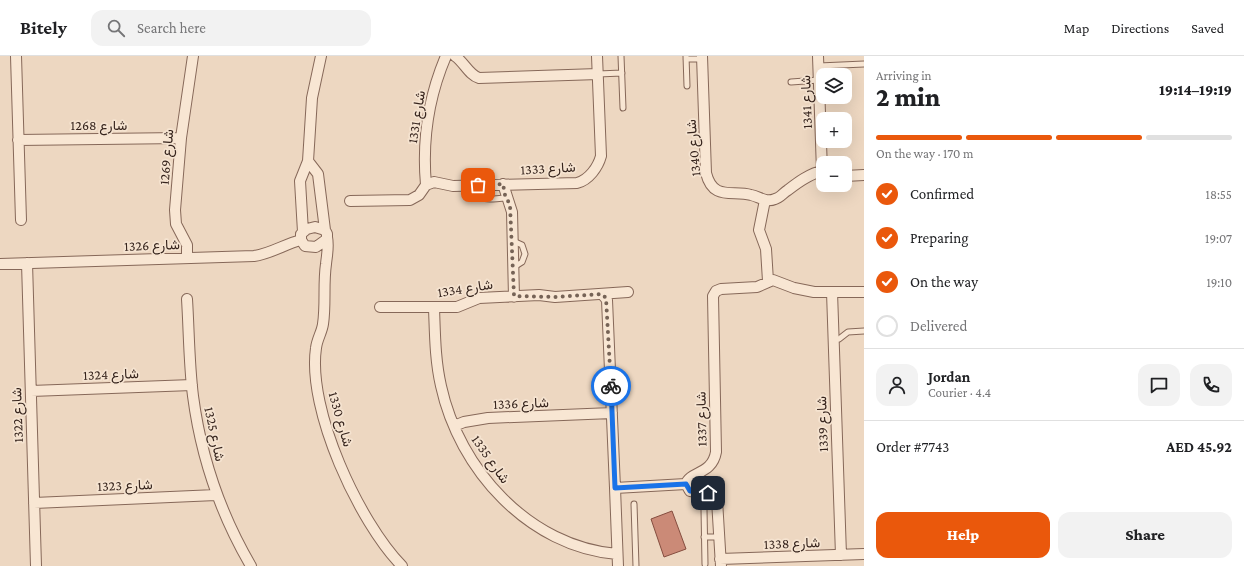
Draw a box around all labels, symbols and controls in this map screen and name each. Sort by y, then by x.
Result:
search box [91,10,371,46]
text: Bitely [20,17,67,38]
icon: search [105,17,127,39]
text: Search here [137,20,206,36]
text: Map [1064,20,1089,36]
text: Directions [1111,20,1169,36]
text: Saved [1191,20,1224,36]
map controls [816,68,852,192]
button: layers [816,68,852,104]
text: Arriving in [876,68,932,83]
street label: شارع 1341 [797,75,818,129]
text: 19:14–19:19 [1159,82,1232,98]
text: 2 min [876,83,940,112]
street label: شارع 1331 [404,89,431,145]
button: + [816,112,852,148]
street label: شارع 1268 [71,117,127,136]
street label: شارع 1340 [683,119,706,177]
street label: شارع 1269 [156,128,179,186]
text: On the way · 170 m [876,146,973,161]
button: − [816,156,852,192]
street label: شارع 1333 [520,159,576,180]
pin [461,168,495,202]
icon: bag [467,174,489,196]
icon: check [876,183,898,205]
text: Confirmed [910,186,974,202]
text: 18:55 [1206,187,1232,202]
icon: check [876,227,898,249]
text: Preparing [910,230,969,246]
text: 19:07 [1205,231,1232,246]
street label: شارع 1326 [124,236,180,257]
icon: check [876,271,898,293]
text: On the way [910,274,978,290]
text: 19:10 [1206,275,1232,290]
street label: شارع 1334 [436,276,494,303]
text: Delivered [910,318,967,334]
button: person [876,364,918,406]
button: chat [1138,364,1180,406]
button: phone [1190,364,1232,406]
street label: شارع 1324 [83,365,139,386]
courier [591,366,631,406]
text: Jordan [928,369,970,385]
icon: bike [600,375,622,397]
text: Courier · 4.4 [928,385,991,400]
street label: شارع 1322 [8,387,29,443]
street label: شارع 1330 [323,390,356,449]
street label: شارع 1337 [693,391,712,447]
street label: شارع 1336 [493,394,549,415]
street label: شارع 1339 [813,396,834,452]
street label: شارع 1325 [198,405,229,463]
street label: شارع 1335 [466,432,513,488]
text: Order #7743 [876,439,949,455]
text: AED 45.92 [1166,439,1232,455]
street label: شارع 1323 [97,476,153,497]
pin [691,476,725,510]
icon: home [697,482,719,504]
button: Help [876,512,1050,558]
button: Share [1058,512,1232,558]
street label: شارع 1338 [764,534,820,555]

